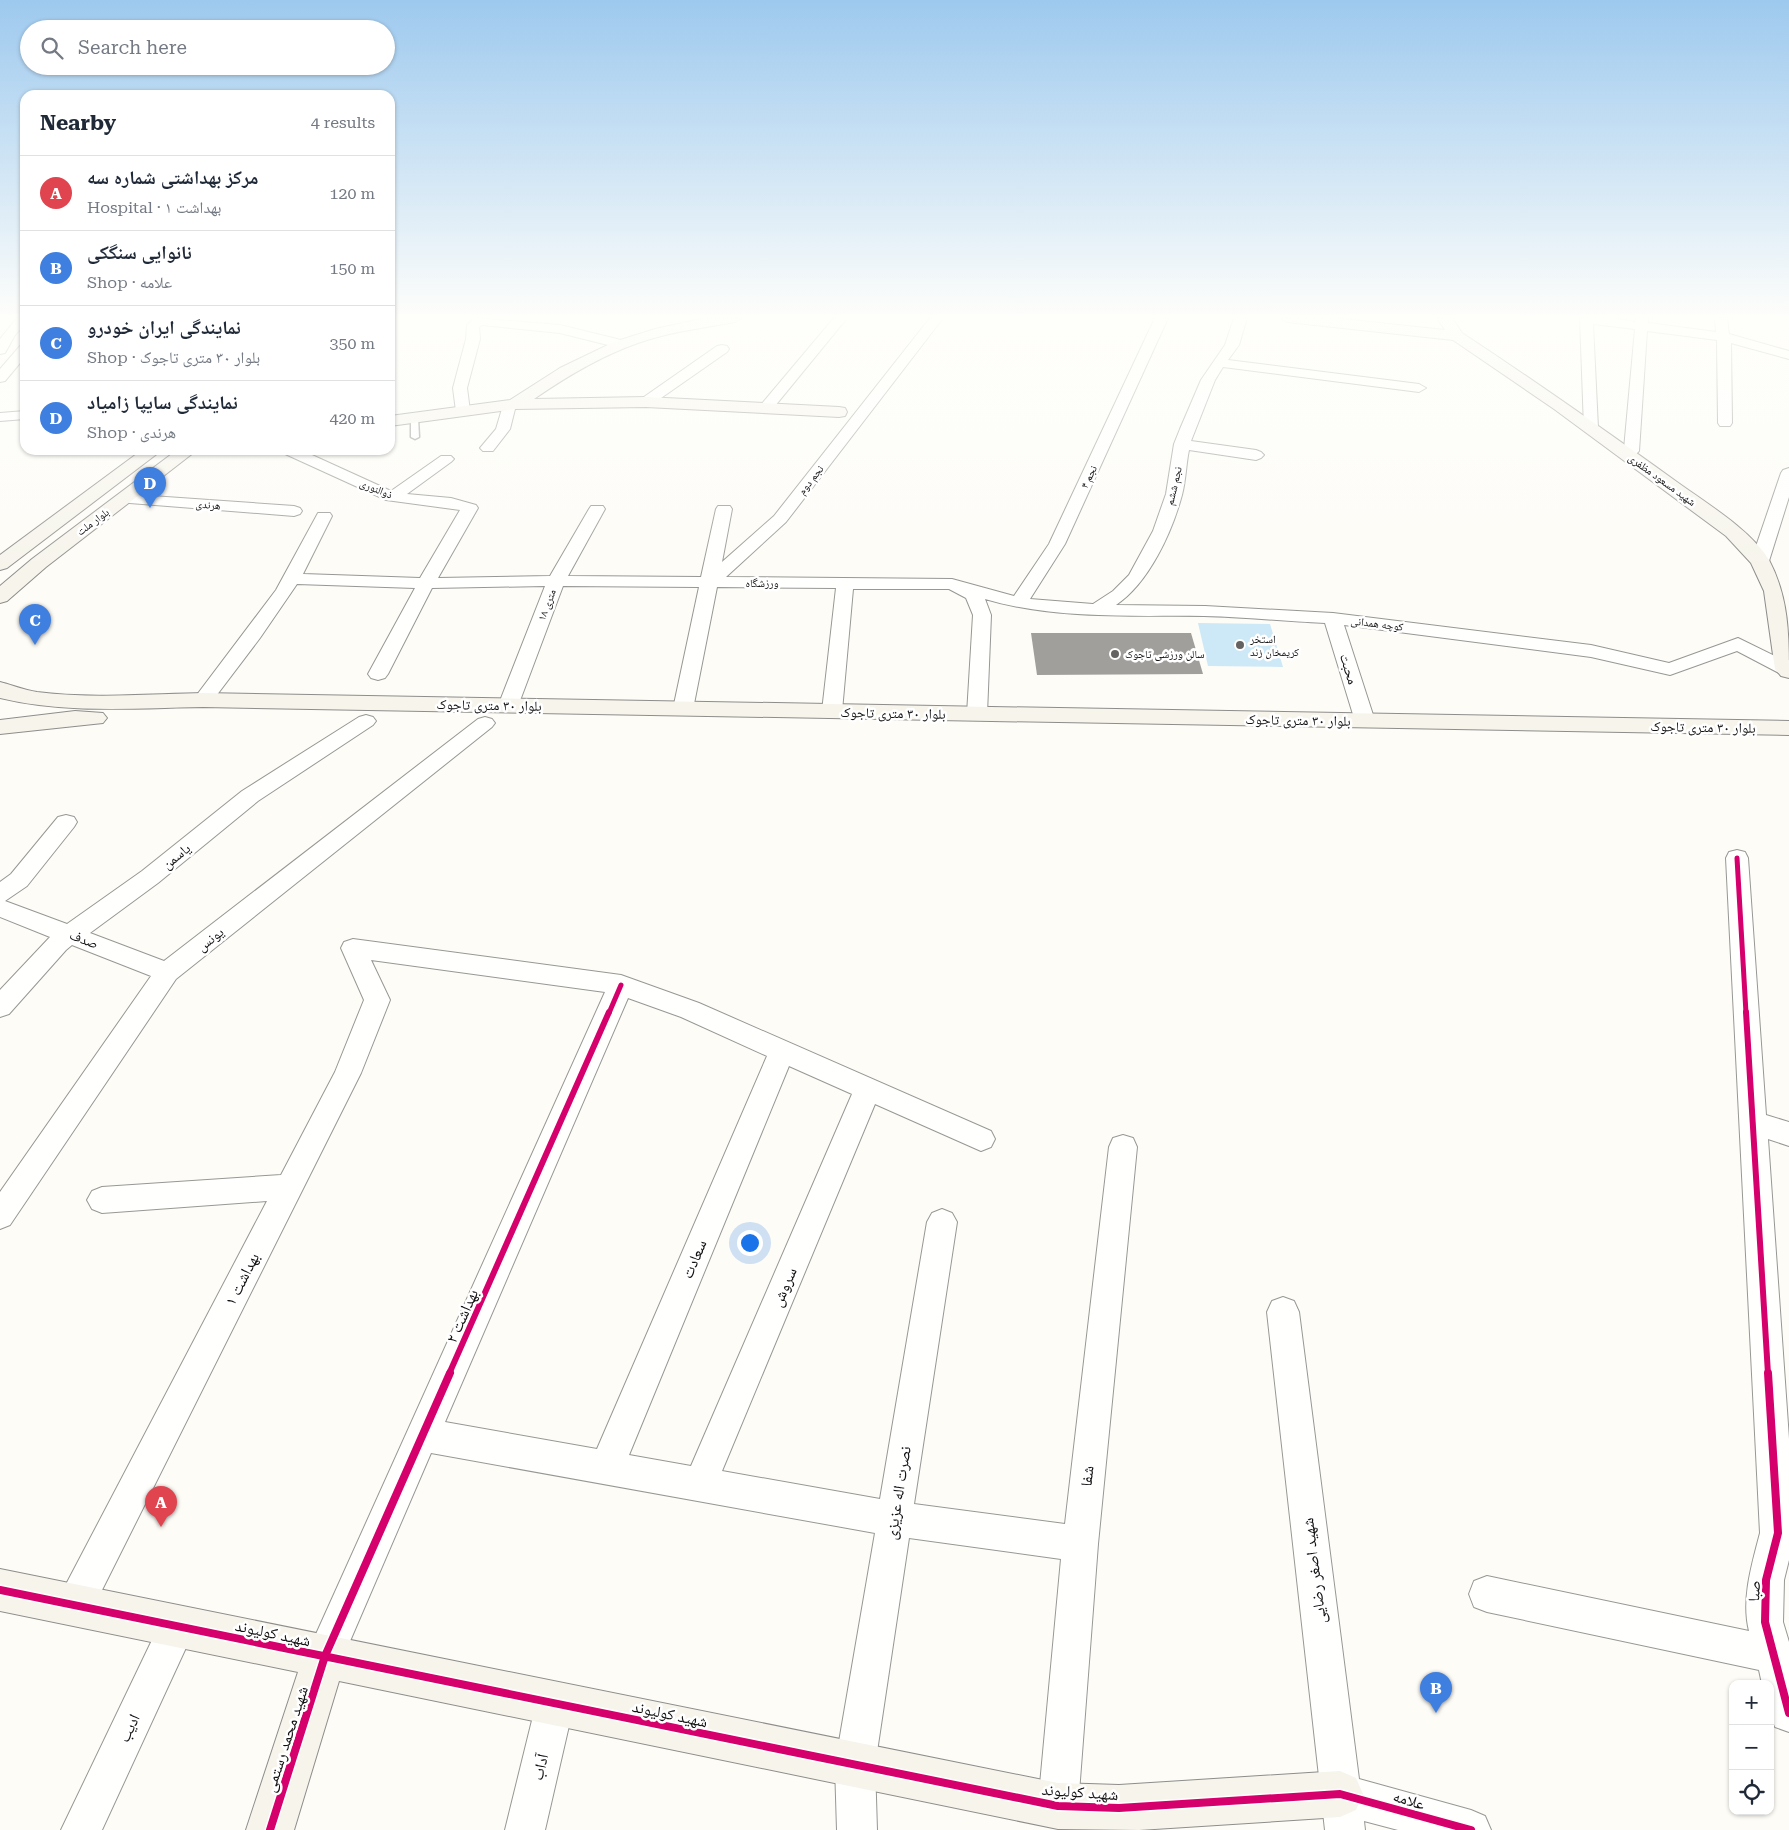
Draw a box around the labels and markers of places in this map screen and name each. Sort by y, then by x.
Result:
pin: D [134,467,166,508]
pin: C [19,604,51,645]
place label: استخر کریمخان زند [1249,633,1300,659]
marker: استخر کریمخان زند [1234,639,1246,651]
marker: سالن ورزشی تاجوک [1109,648,1121,660]
place label: سالن ورزشی تاجوک [1125,648,1204,661]
pin: A [145,1486,177,1527]
pin: B [1420,1672,1452,1713]

